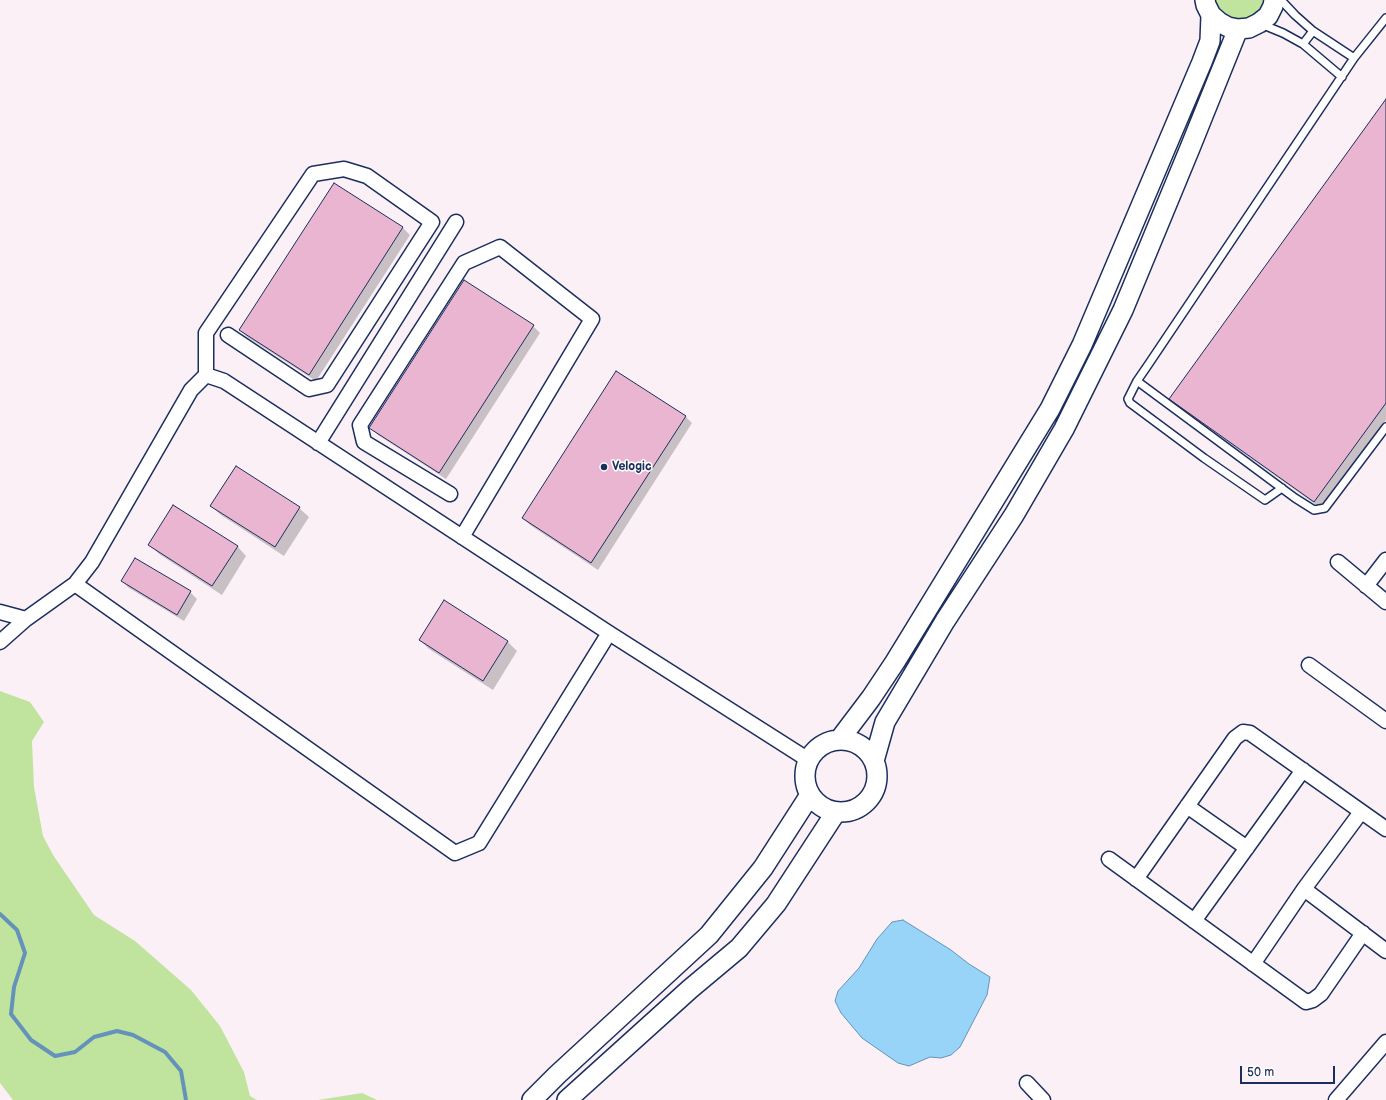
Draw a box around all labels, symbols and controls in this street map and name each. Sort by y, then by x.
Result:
place label: Velogic [612,460,652,474]
marker: Velogic [599,462,609,472]
scale bar [1242,1058,1337,1084]
text: 50 m [1247,1065,1274,1080]

